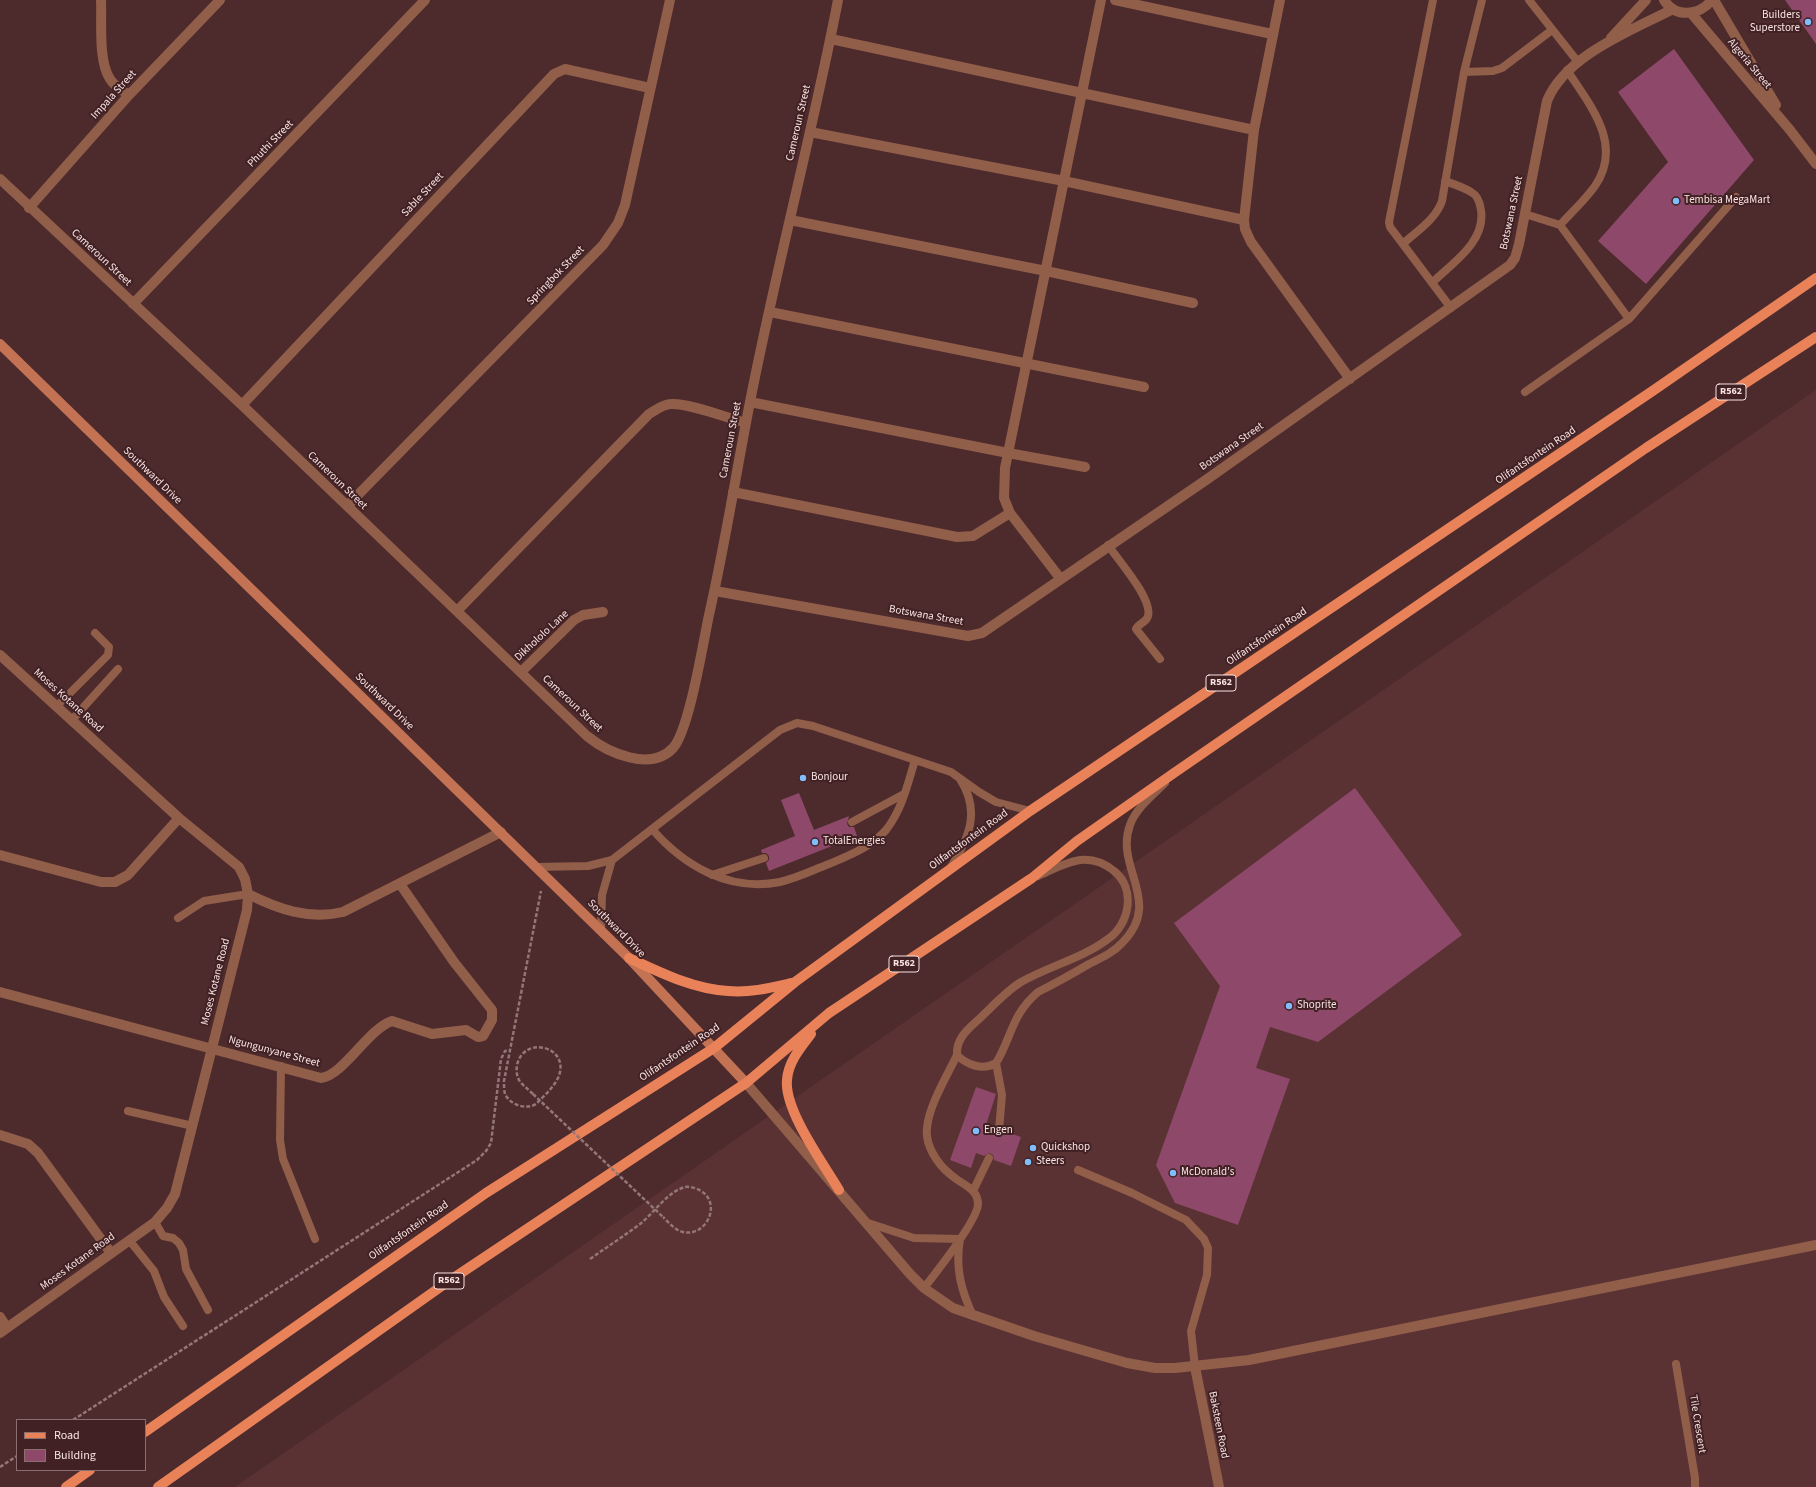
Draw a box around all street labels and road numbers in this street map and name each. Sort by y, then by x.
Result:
street label: Algeria Street [1724,36,1774,92]
street label: Impala Street [88,68,140,122]
street label: Cameroun Street [784,84,814,162]
street label: Phuthi Street [245,118,297,170]
street label: Sable Street [399,170,447,220]
street label: Botswana Street [1498,175,1526,251]
street label: Cameroun Street [68,227,134,289]
street label: Springbok Street [524,244,588,308]
road number: R562 [1716,384,1746,400]
street label: Cameroun Street [717,401,745,479]
street label: Botswana Street [1197,420,1267,474]
street label: Olifantsfontein Road [1493,424,1579,488]
street label: Southward Drive [120,445,184,507]
street label: Cameroun Street [304,449,370,513]
street label: Botswana Street [888,603,964,629]
street label: Olifantsfontein Road [1224,605,1310,669]
street label: Dikhololo Lane [512,608,572,664]
street label: Moses Kotane Road [30,666,106,736]
street label: Southward Drive [352,671,416,733]
street label: Cameroun Street [539,673,605,735]
road number: R562 [1206,675,1236,691]
street label: Olifantsfontein Road [927,807,1011,873]
street label: Southward Drive [584,897,648,961]
street label: Moses Kotane Road [199,937,233,1027]
road number: R562 [889,956,919,972]
street label: Olifantsfontein Road [637,1021,723,1085]
street label: Ngungunyane Street [227,1033,321,1071]
street label: Olifantsfontein Road [367,1199,451,1263]
street label: Moses Kotane Road [38,1230,118,1294]
road number: R562 [434,1273,464,1289]
street label: Baksteen Road [1205,1390,1231,1460]
street label: Tile Crescent [1686,1394,1708,1454]

